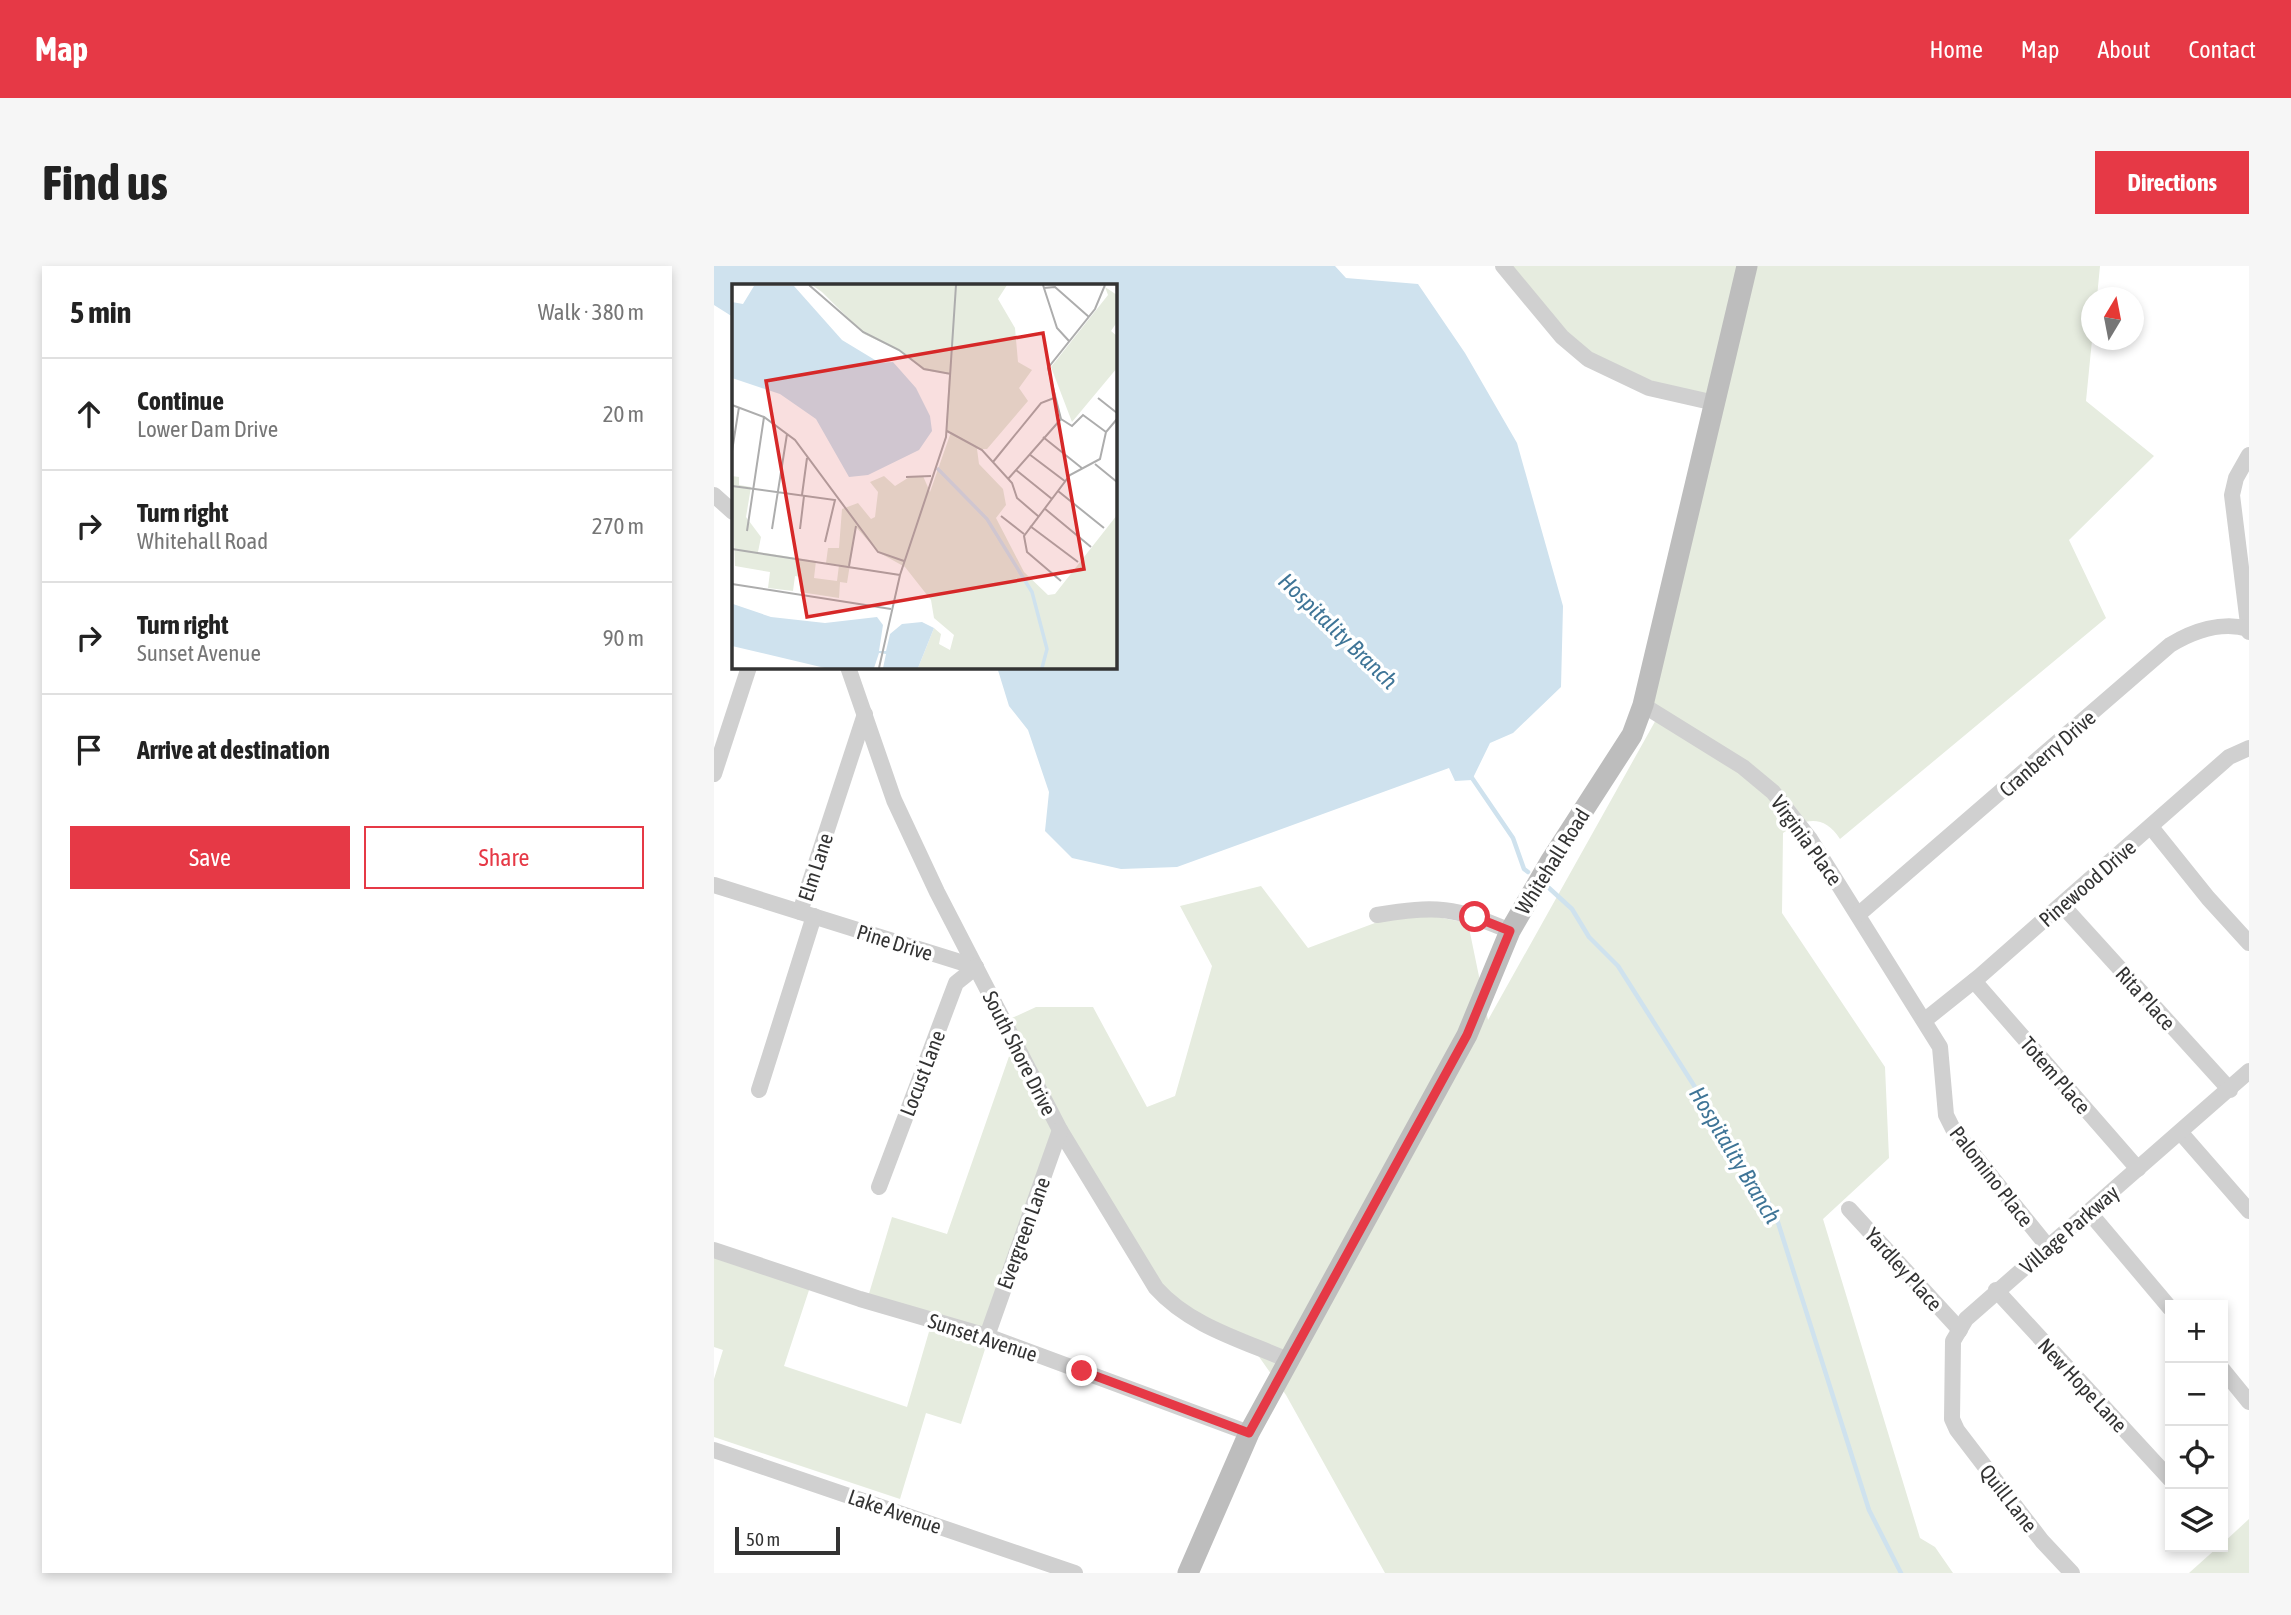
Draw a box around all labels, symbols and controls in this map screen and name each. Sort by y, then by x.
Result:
text: Map [35,30,88,68]
text: Home [1929,36,1983,63]
text: Map [2021,36,2059,63]
text: About [2097,36,2150,63]
text: Contact [2188,36,2256,63]
button: Directions [2095,151,2249,214]
text: Find us [42,154,168,210]
inset map [732,284,1116,668]
north arrow [2081,287,2144,350]
text: 5 min [70,295,131,329]
text: Walk · 380 m [538,299,644,325]
text: Continue [137,386,224,416]
icon: ahead [70,395,108,433]
text: 20 m [603,401,644,427]
text: Lower Dam Drive [137,416,278,442]
text: Turn right [137,498,228,528]
icon: right [70,507,108,545]
text: 270 m [592,513,644,539]
text: Whitehall Road [137,528,268,554]
water label: Hospitality Branch [1273,568,1403,694]
text: Turn right [137,610,228,640]
icon: right [70,619,108,657]
text: 90 m [603,625,644,651]
text: Sunset Avenue [137,640,261,666]
street label: Cranberry Drive [1994,705,2100,801]
icon: arrive [70,731,108,769]
text: Arrive at destination [137,735,330,765]
street label: Virginia Place [1766,790,1848,890]
street label: Whitehall Road [1510,804,1594,918]
button: Save [70,826,350,889]
button: Share [364,826,644,889]
street label: Elm Lane [793,830,837,904]
street label: Pinewood Drive [2034,835,2140,931]
route start [1459,901,1490,932]
street label: Pine Drive [854,919,936,965]
street label: Rita Place [2111,961,2181,1035]
street label: South Shore Drive [978,987,1062,1119]
street label: Locust Lane [895,1027,949,1119]
street label: Totem Place [2016,1032,2096,1118]
water label: Hospitality Branch [1684,1082,1786,1228]
street label: Palomino Place [1945,1121,2039,1231]
street label: Evergreen Lane [992,1174,1054,1292]
street label: Village Parkway [2015,1179,2123,1278]
street label: Yardley Place [1861,1223,1947,1315]
map controls [2165,1300,2228,1552]
button: + [2165,1300,2228,1363]
street label: Sunset Avenue [925,1308,1041,1366]
street label: New Hope Lane [2034,1333,2132,1437]
route end [1066,1355,1097,1386]
button: − [2165,1363,2228,1426]
button: locate [2165,1426,2228,1489]
street label: Quill Lane [1975,1460,2043,1536]
street label: Lake Avenue [845,1484,945,1538]
button: layers [2165,1489,2228,1552]
scale bar [735,1524,840,1556]
text: 50 m [746,1528,780,1550]

